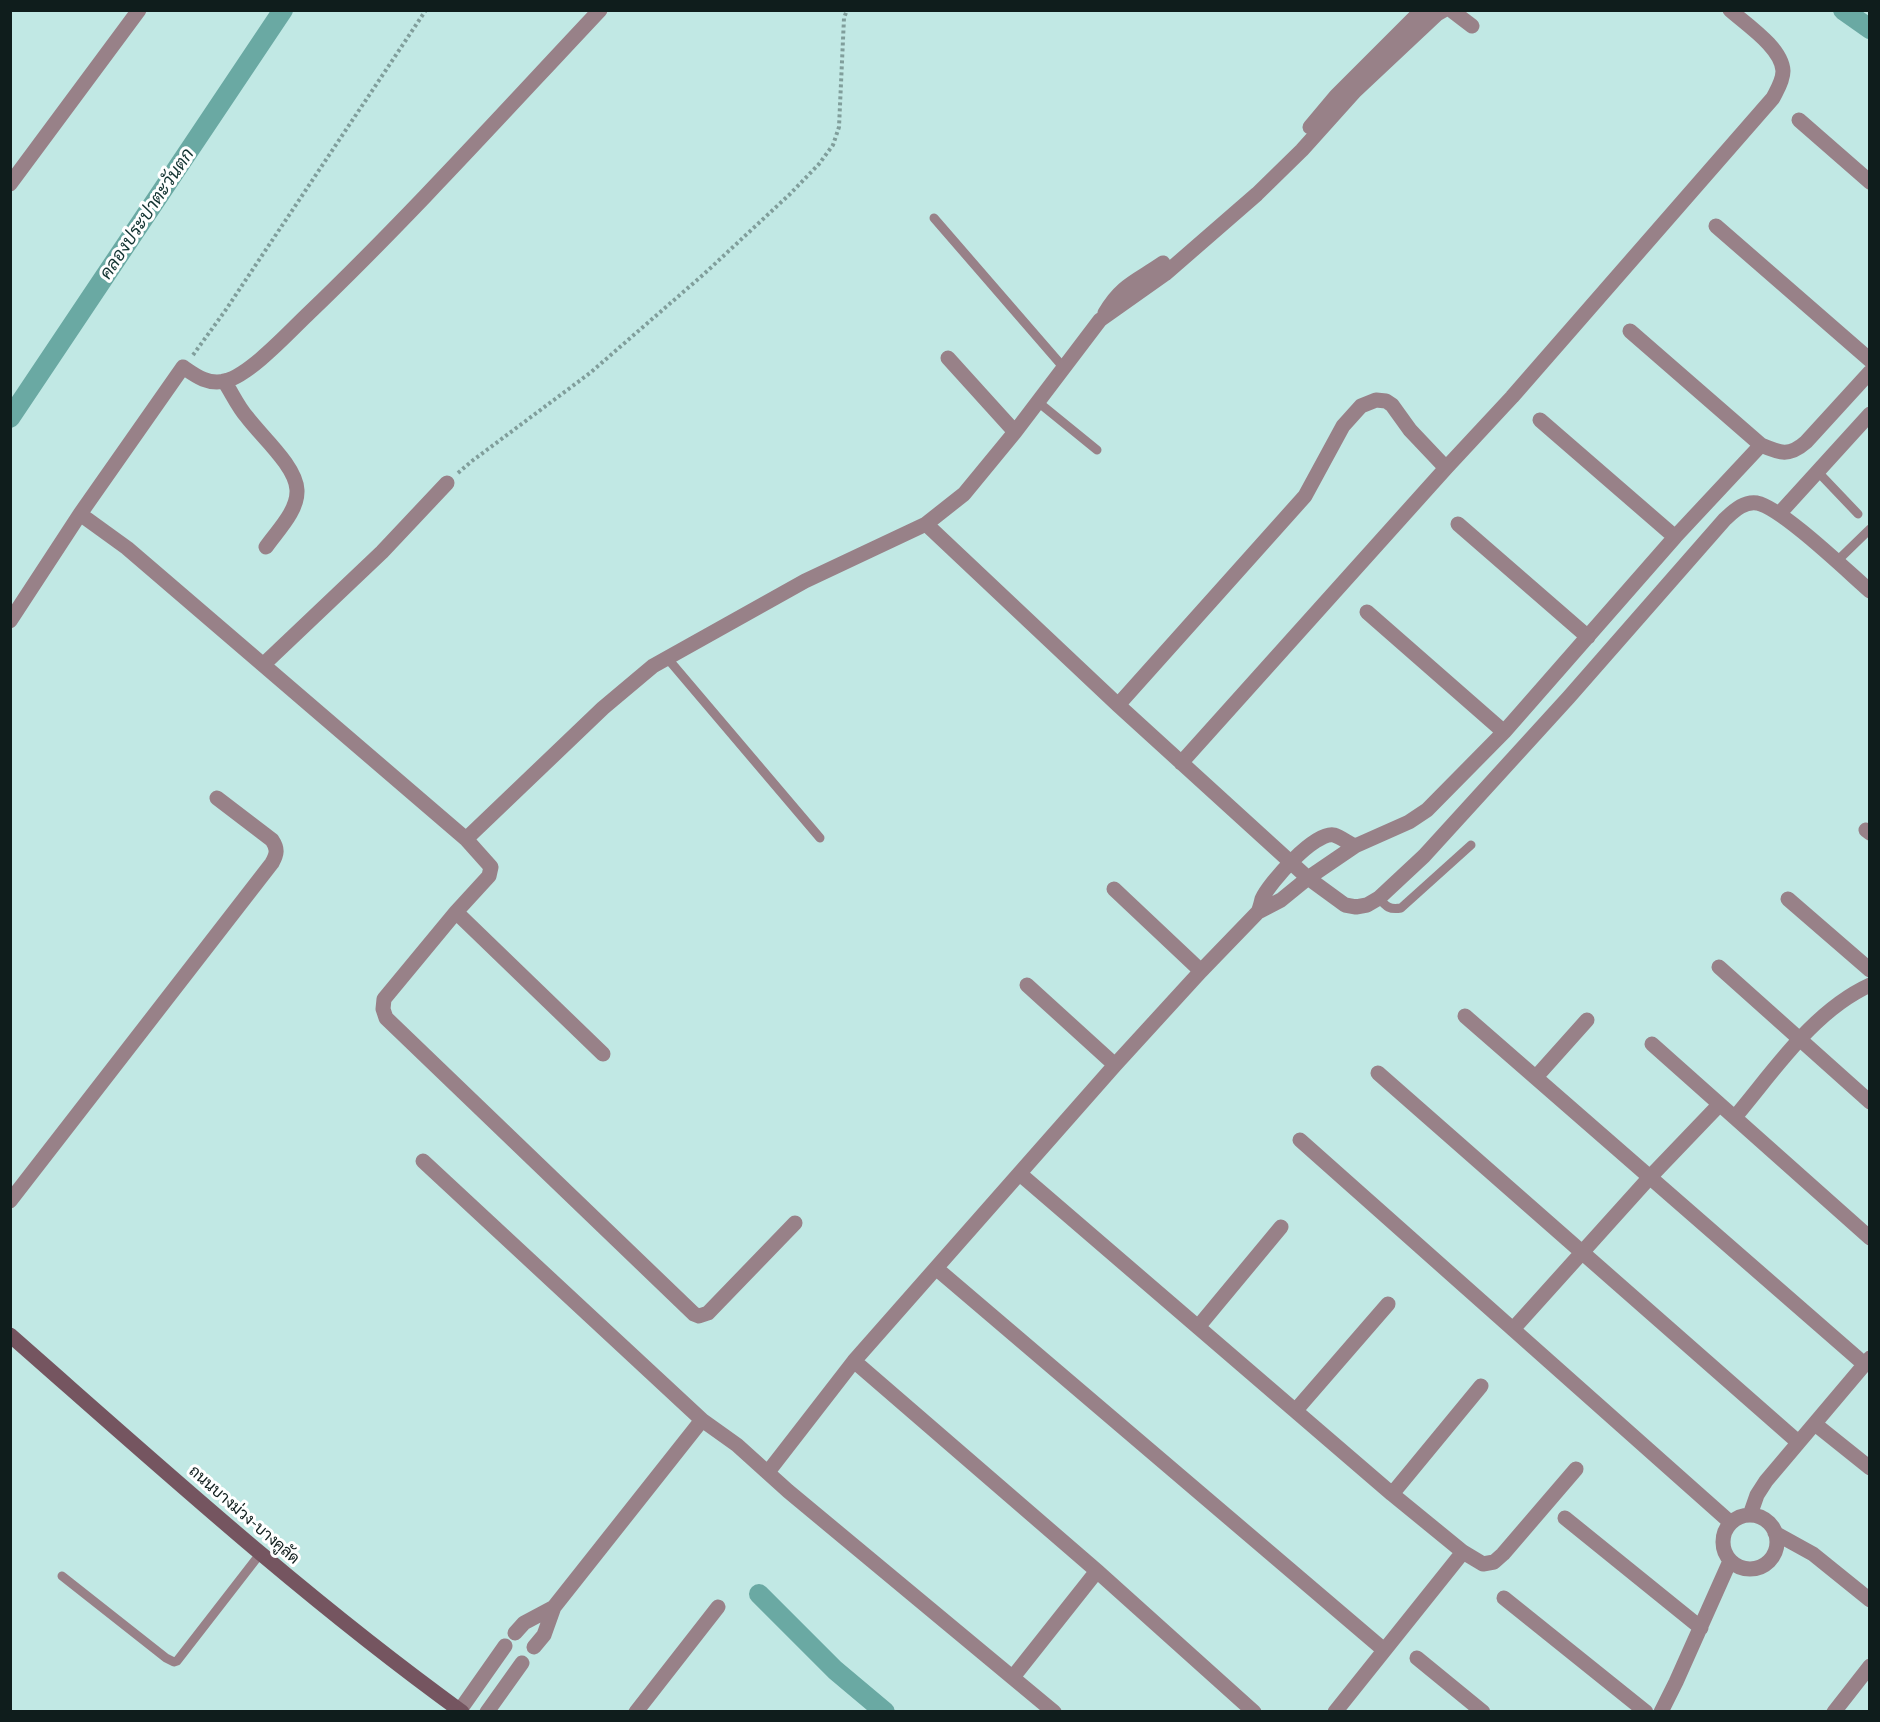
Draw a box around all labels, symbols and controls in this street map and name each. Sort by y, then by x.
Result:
water label: คลองประปาตะวันตก [95,144,199,284]
street label: ถนนบางม่วง-บางคูลัด [185,1462,303,1568]

